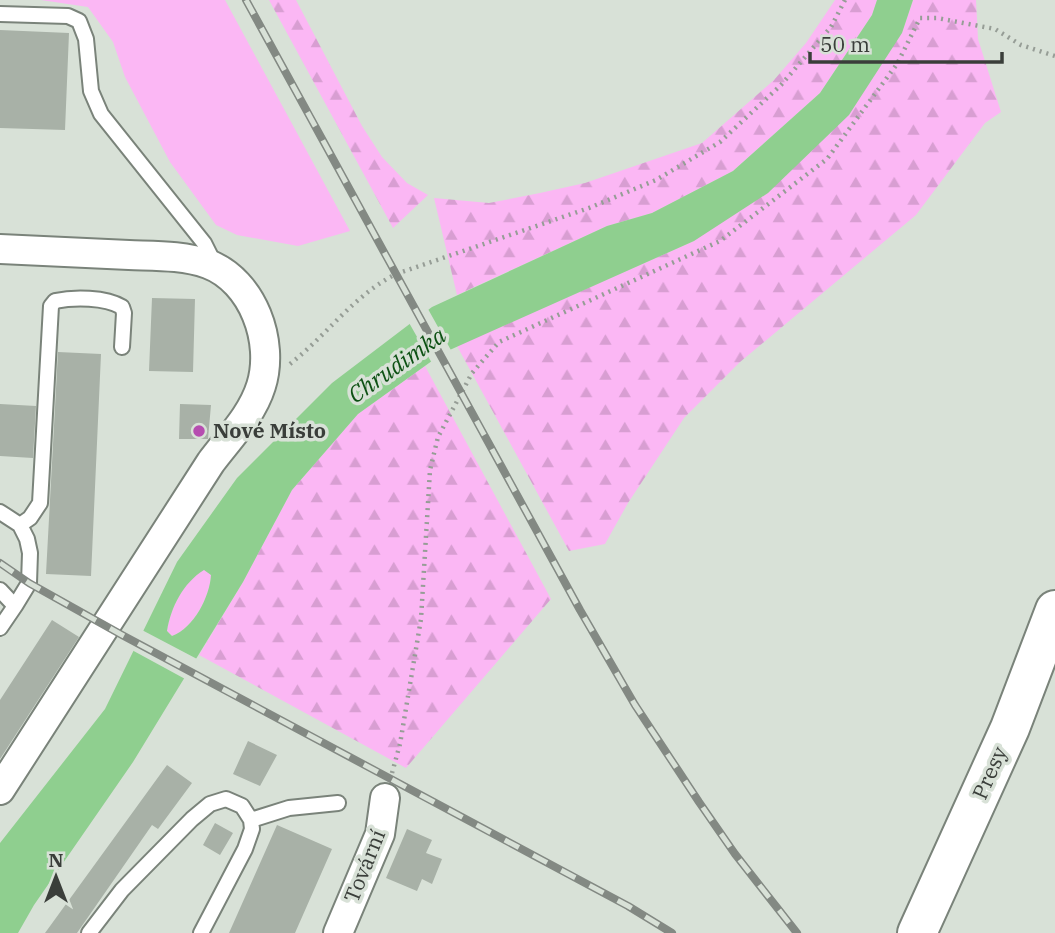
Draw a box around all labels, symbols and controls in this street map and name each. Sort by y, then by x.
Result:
scale bar [810,21,1002,65]
text: 50 m [820,30,870,58]
water label: Chrudimka [342,319,452,409]
place label: Nové Místo [213,416,326,444]
marker: Nové Místo [191,423,207,439]
street label: Presy [965,741,1013,803]
street label: Tovární [337,825,391,906]
north arrow [21,842,91,912]
text: N [48,848,64,872]

